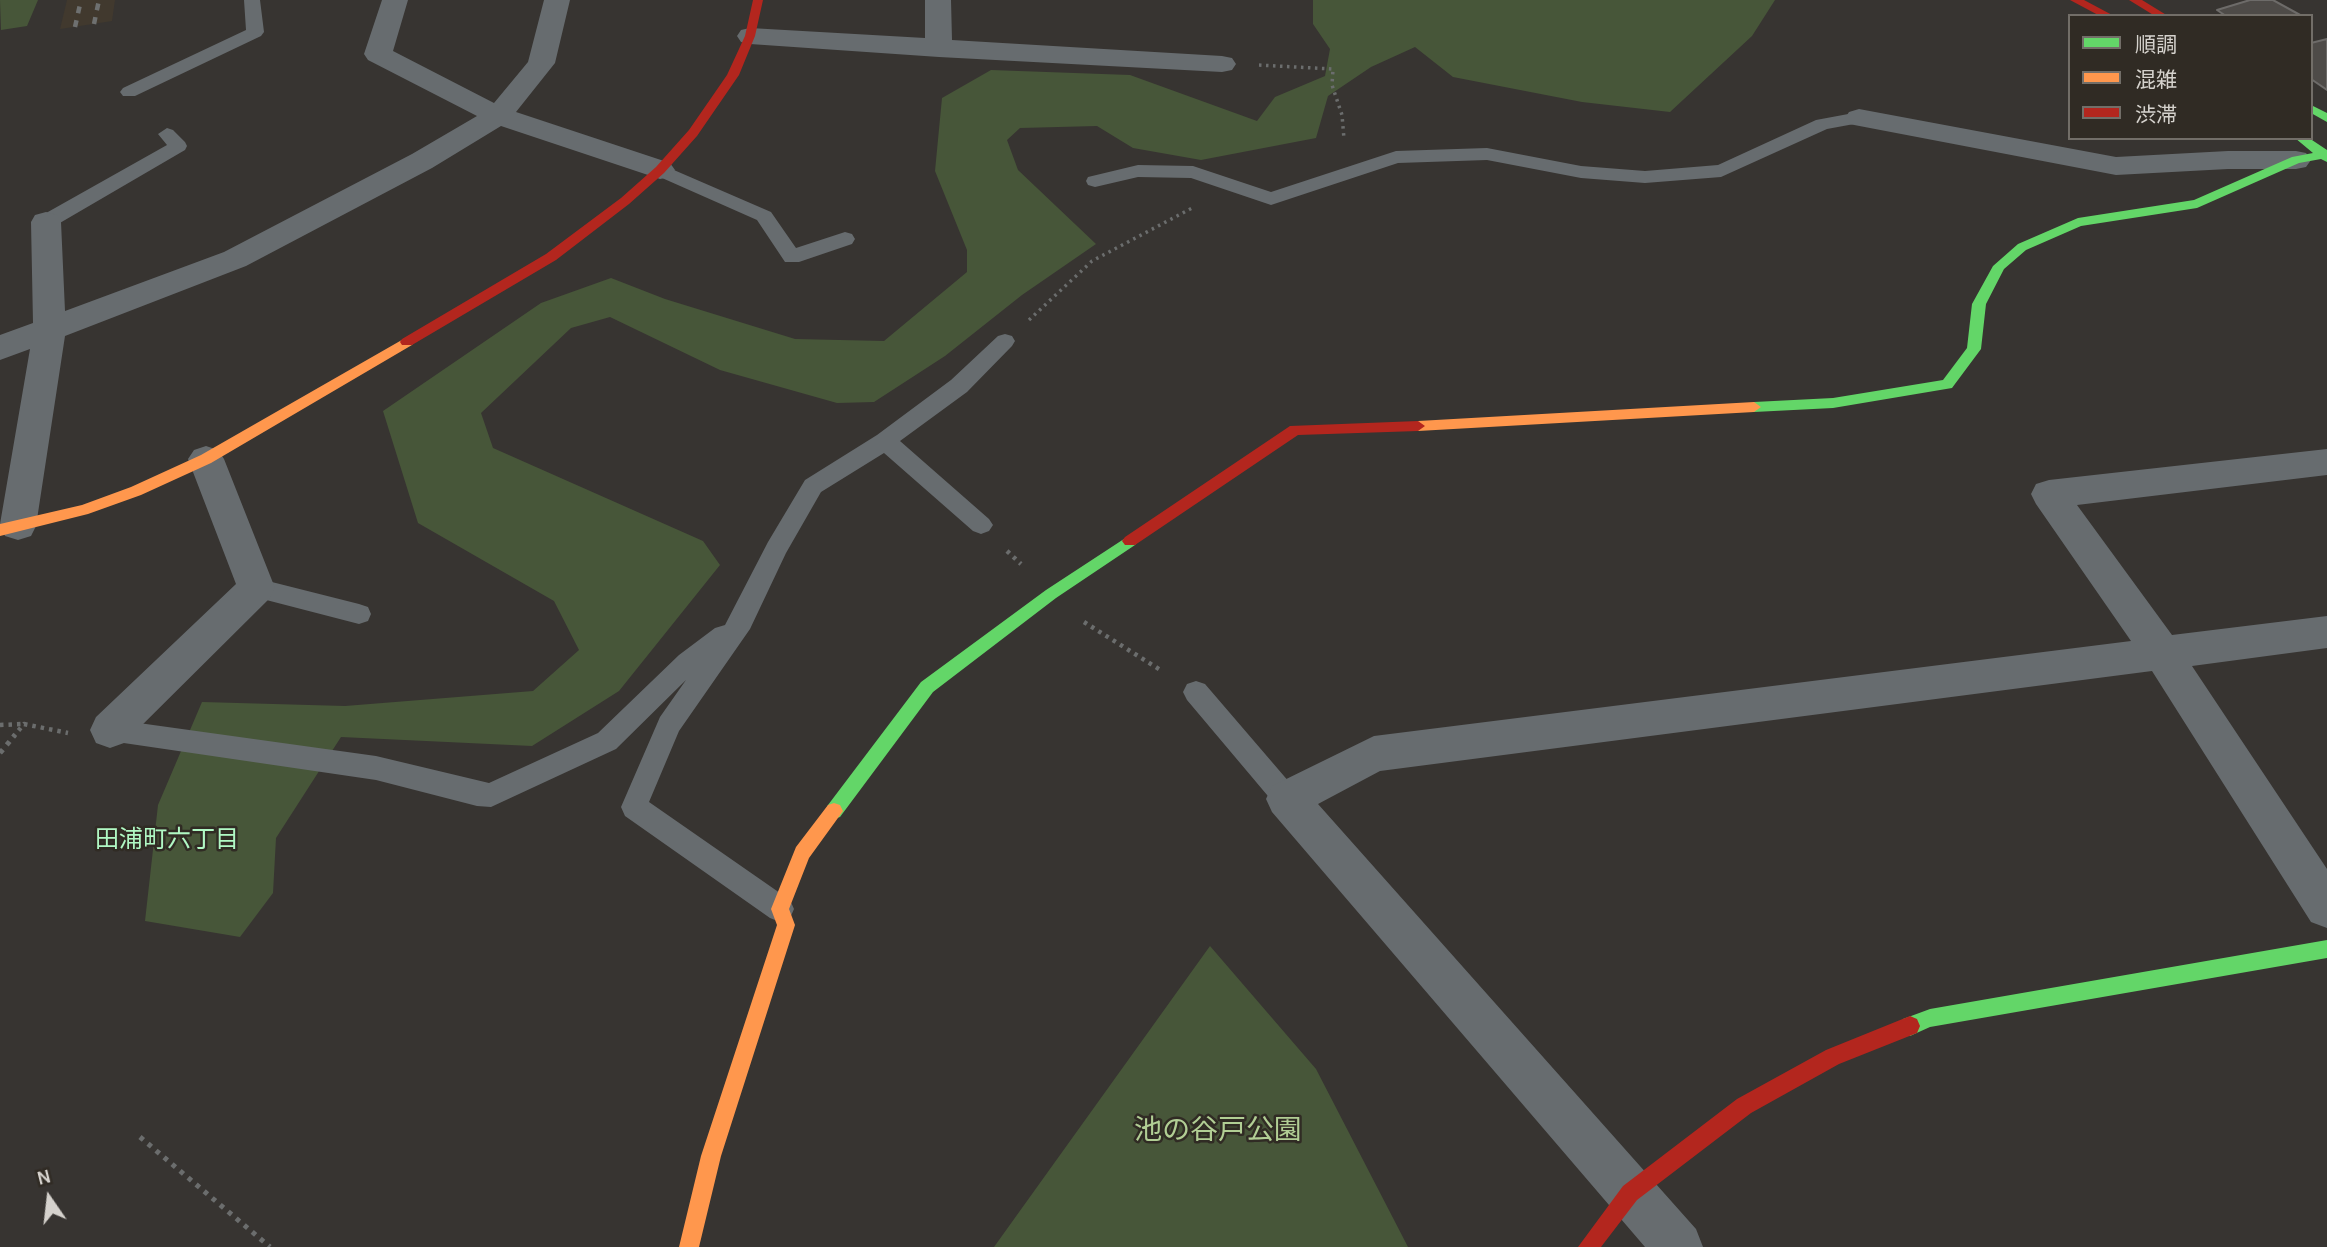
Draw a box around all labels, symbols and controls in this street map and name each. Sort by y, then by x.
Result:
legend [2068,14,2313,140]
text: 順調 [2135,33,2177,57]
text: 混雑 [2135,68,2177,92]
text: 渋滞 [2135,103,2177,127]
district label: 田浦町六丁目 [95,826,239,854]
park label: 池の谷戸公園 [1134,1114,1302,1148]
north arrow [14,1163,84,1233]
text: N [35,1165,53,1190]

